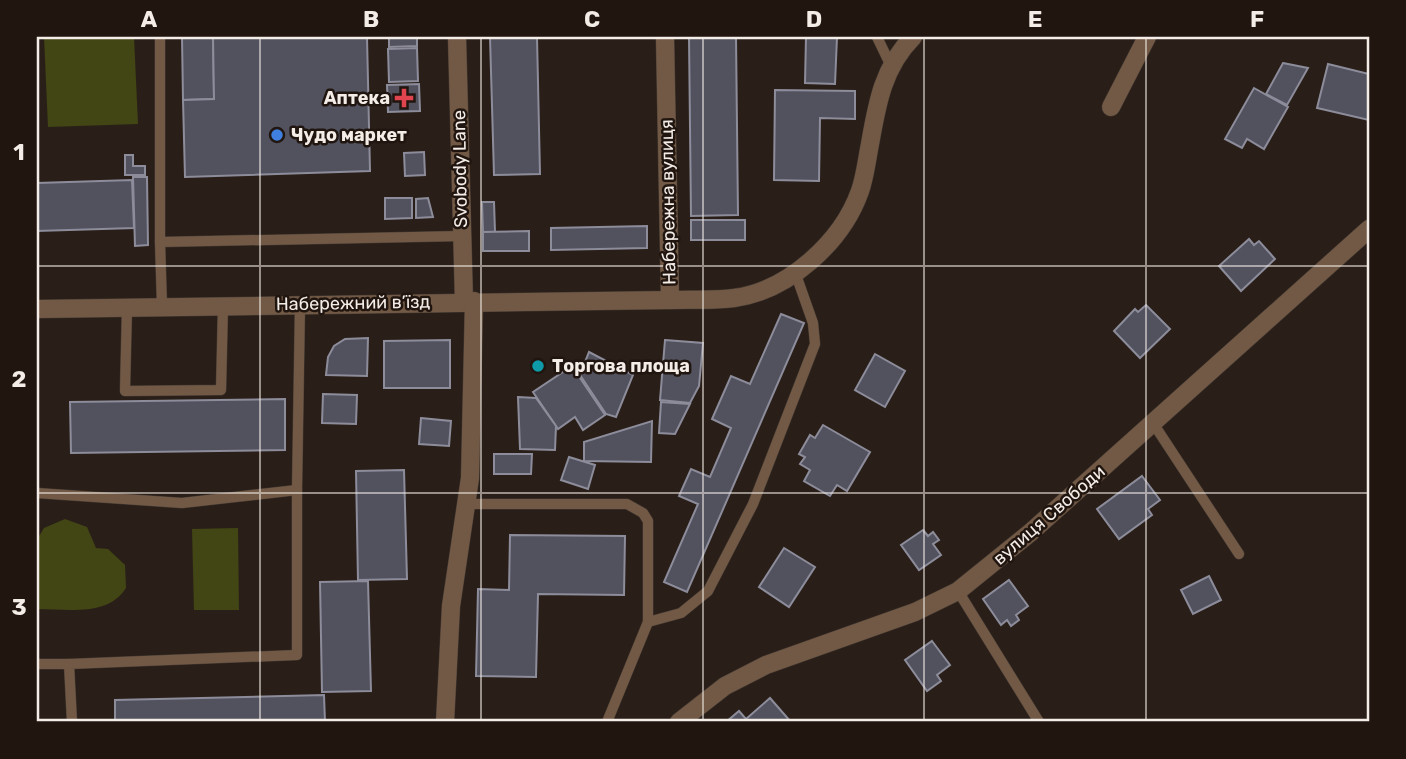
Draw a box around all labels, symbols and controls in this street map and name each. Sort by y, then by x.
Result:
text: A [141,5,158,33]
text: B [363,5,379,33]
text: C [584,5,600,33]
text: D [806,5,822,33]
text: E [1028,5,1042,33]
text: F [1250,5,1264,33]
place label: Аптека [324,87,390,109]
marker: Аптека [396,90,412,106]
street label: Svobody Lane [448,110,472,228]
street label: Набережна вулиця [656,119,680,285]
place label: Чудо маркет [291,124,407,146]
marker: Чудо маркет [269,127,285,143]
text: 1 [13,138,25,166]
street label: Набережний в’їзд [276,291,431,315]
place label: Торгова площа [552,355,690,377]
marker: Торгова площа [530,358,546,374]
text: 2 [12,365,26,393]
street label: вулиця Свободи [989,460,1109,570]
text: 3 [11,593,27,621]

